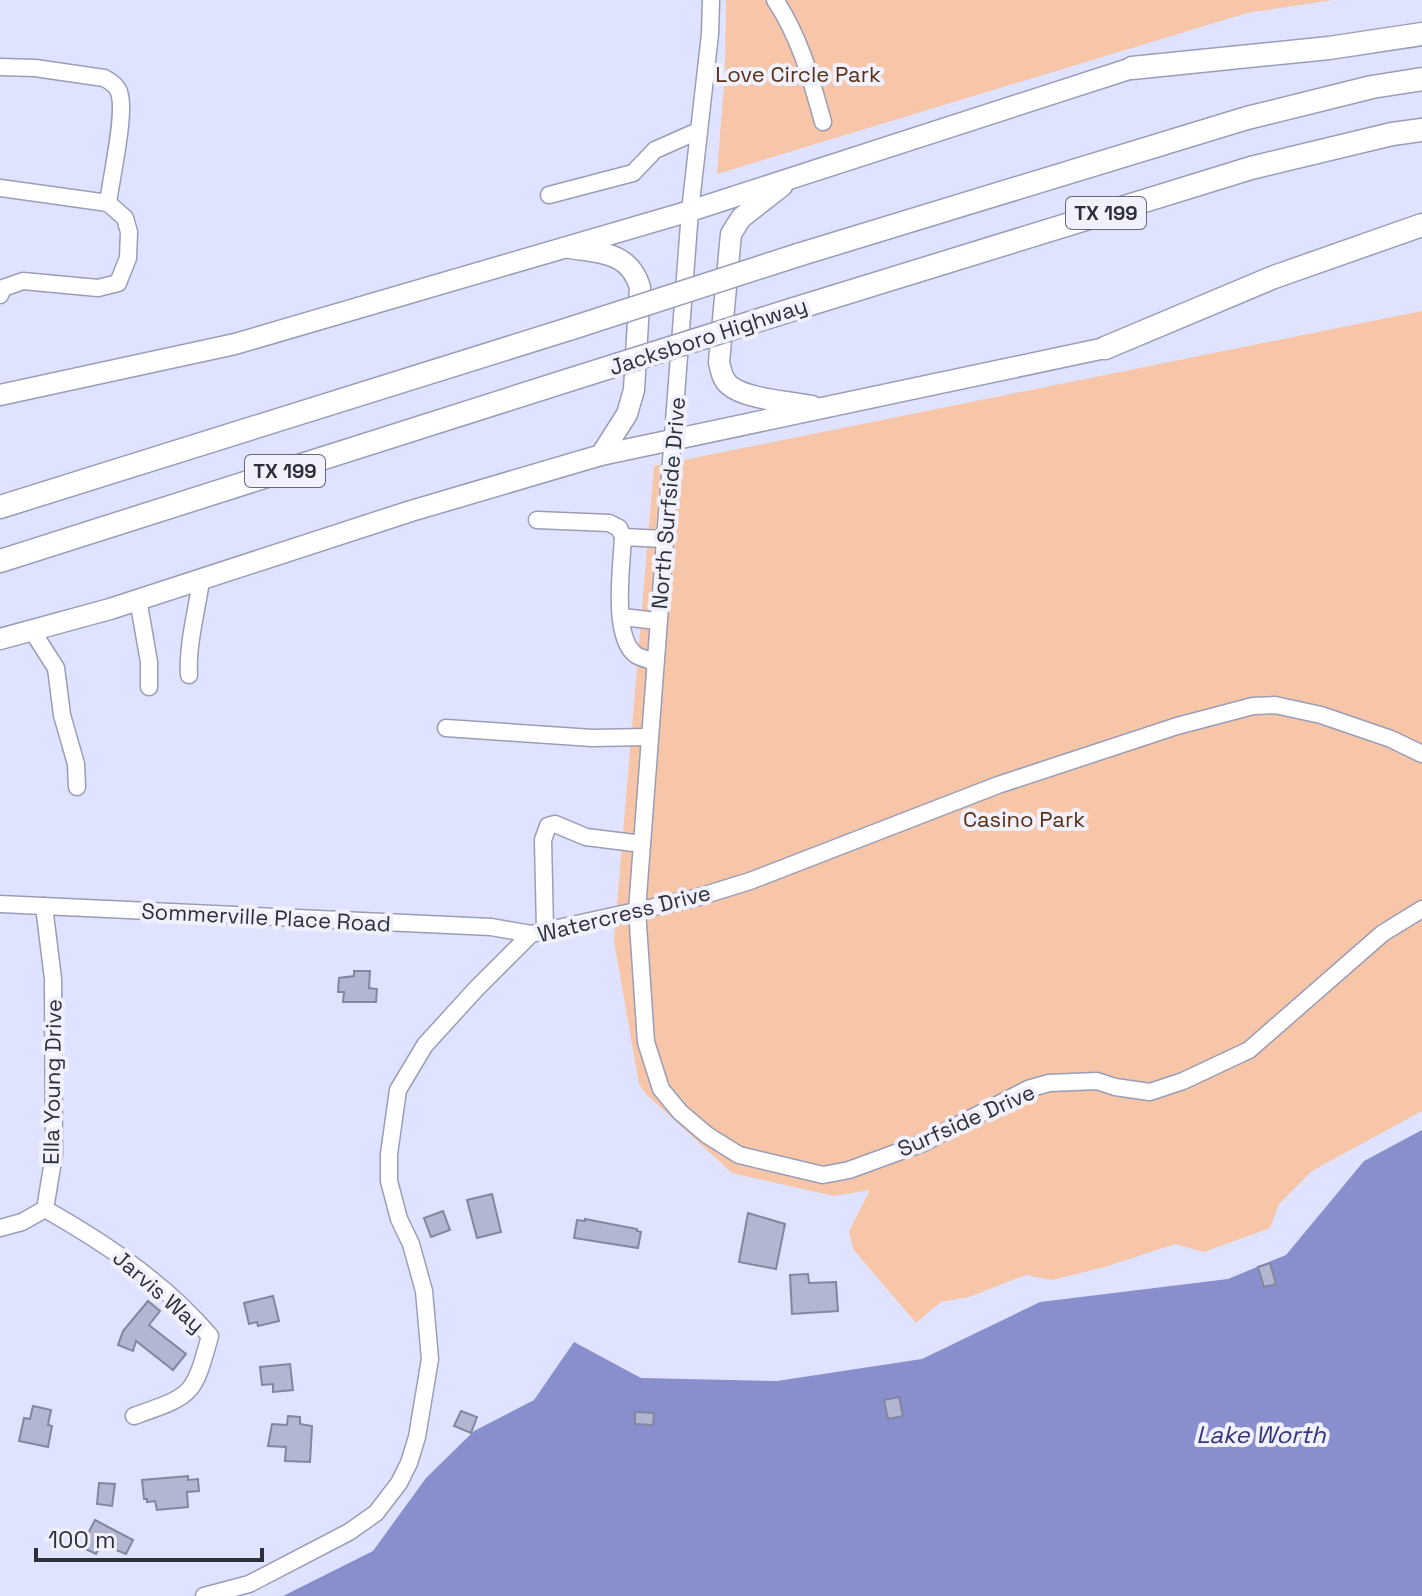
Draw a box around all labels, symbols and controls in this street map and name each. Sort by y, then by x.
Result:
park label: Love Circle Park [715,60,881,88]
road number: TX 199 [1066,197,1146,229]
street label: Jacksboro Highway [605,291,811,381]
street label: North Surfside Drive [645,396,691,610]
road number: TX 199 [245,455,325,487]
park label: Casino Park [963,805,1085,833]
street label: Watercress Drive [535,878,713,948]
street label: Sommerville Place Road [141,896,391,938]
street label: Ella Young Drive [37,999,67,1165]
street label: Surfside Drive [893,1077,1039,1163]
street label: Jarvis Way [107,1243,211,1339]
water label: Lake Worth [1196,1419,1327,1450]
scale bar [36,1512,262,1562]
text: 100 m [48,1524,116,1555]

